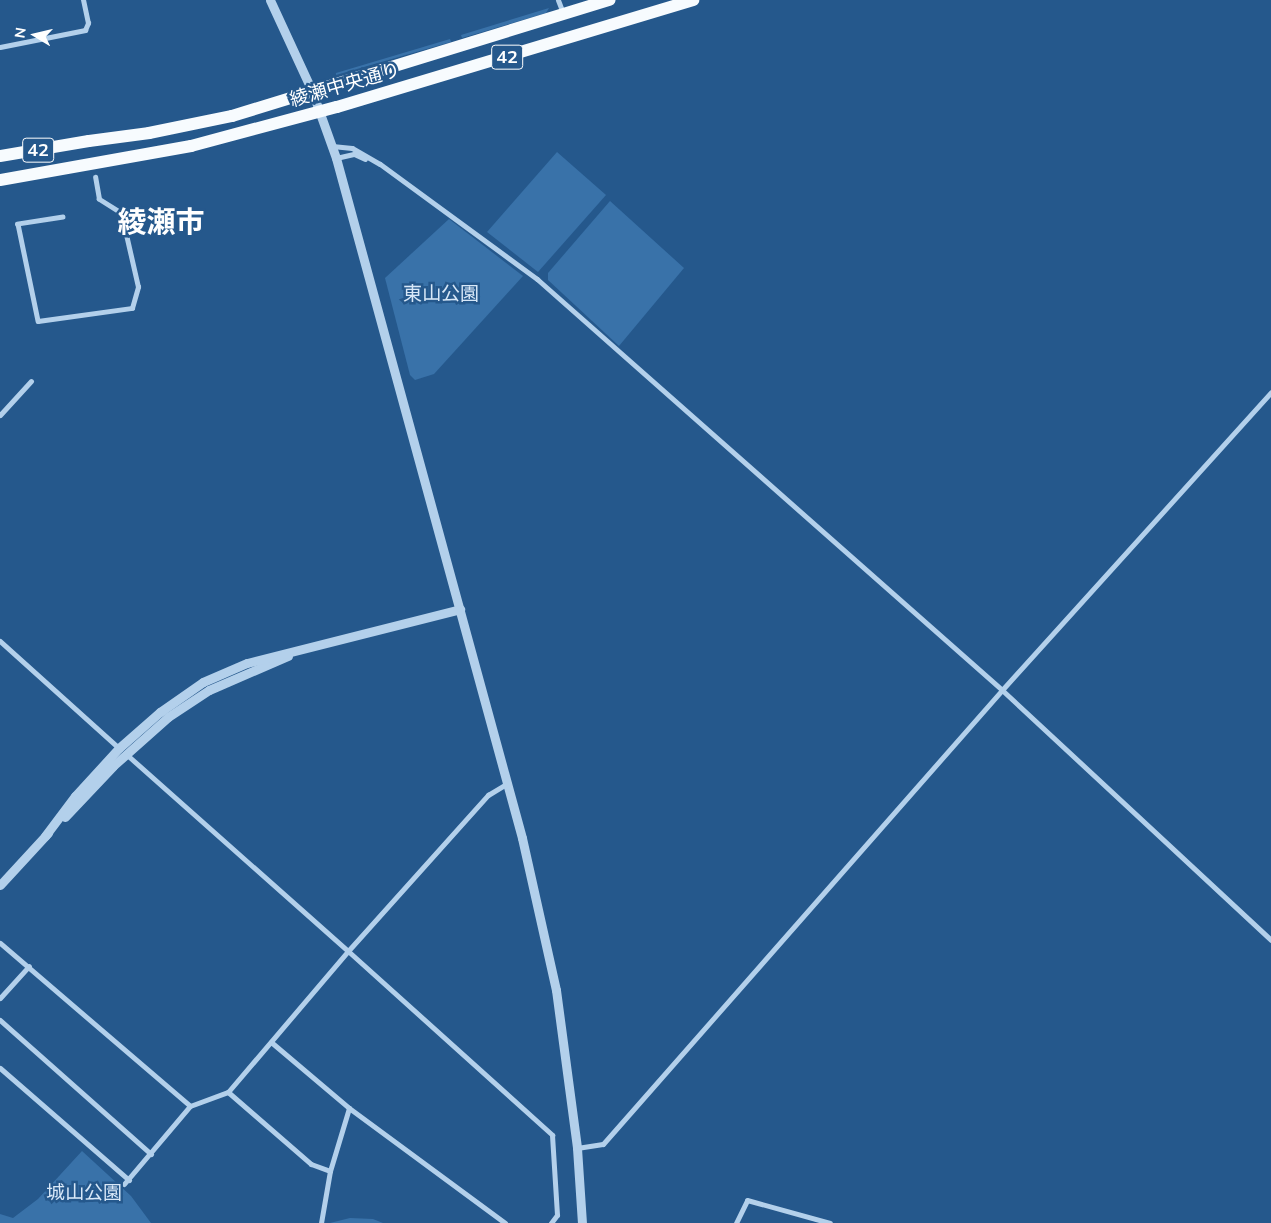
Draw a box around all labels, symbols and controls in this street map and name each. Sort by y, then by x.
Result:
north arrow [10,10,60,60]
text: N [10,26,30,39]
road number: 42 [491,42,523,72]
street label: 綾瀬中央通り [287,58,403,112]
road number: 42 [22,134,54,166]
district label: 綾瀬市 [118,205,204,239]
park label: 東山公園 [403,283,479,305]
park label: 城山公園 [46,1182,122,1204]

